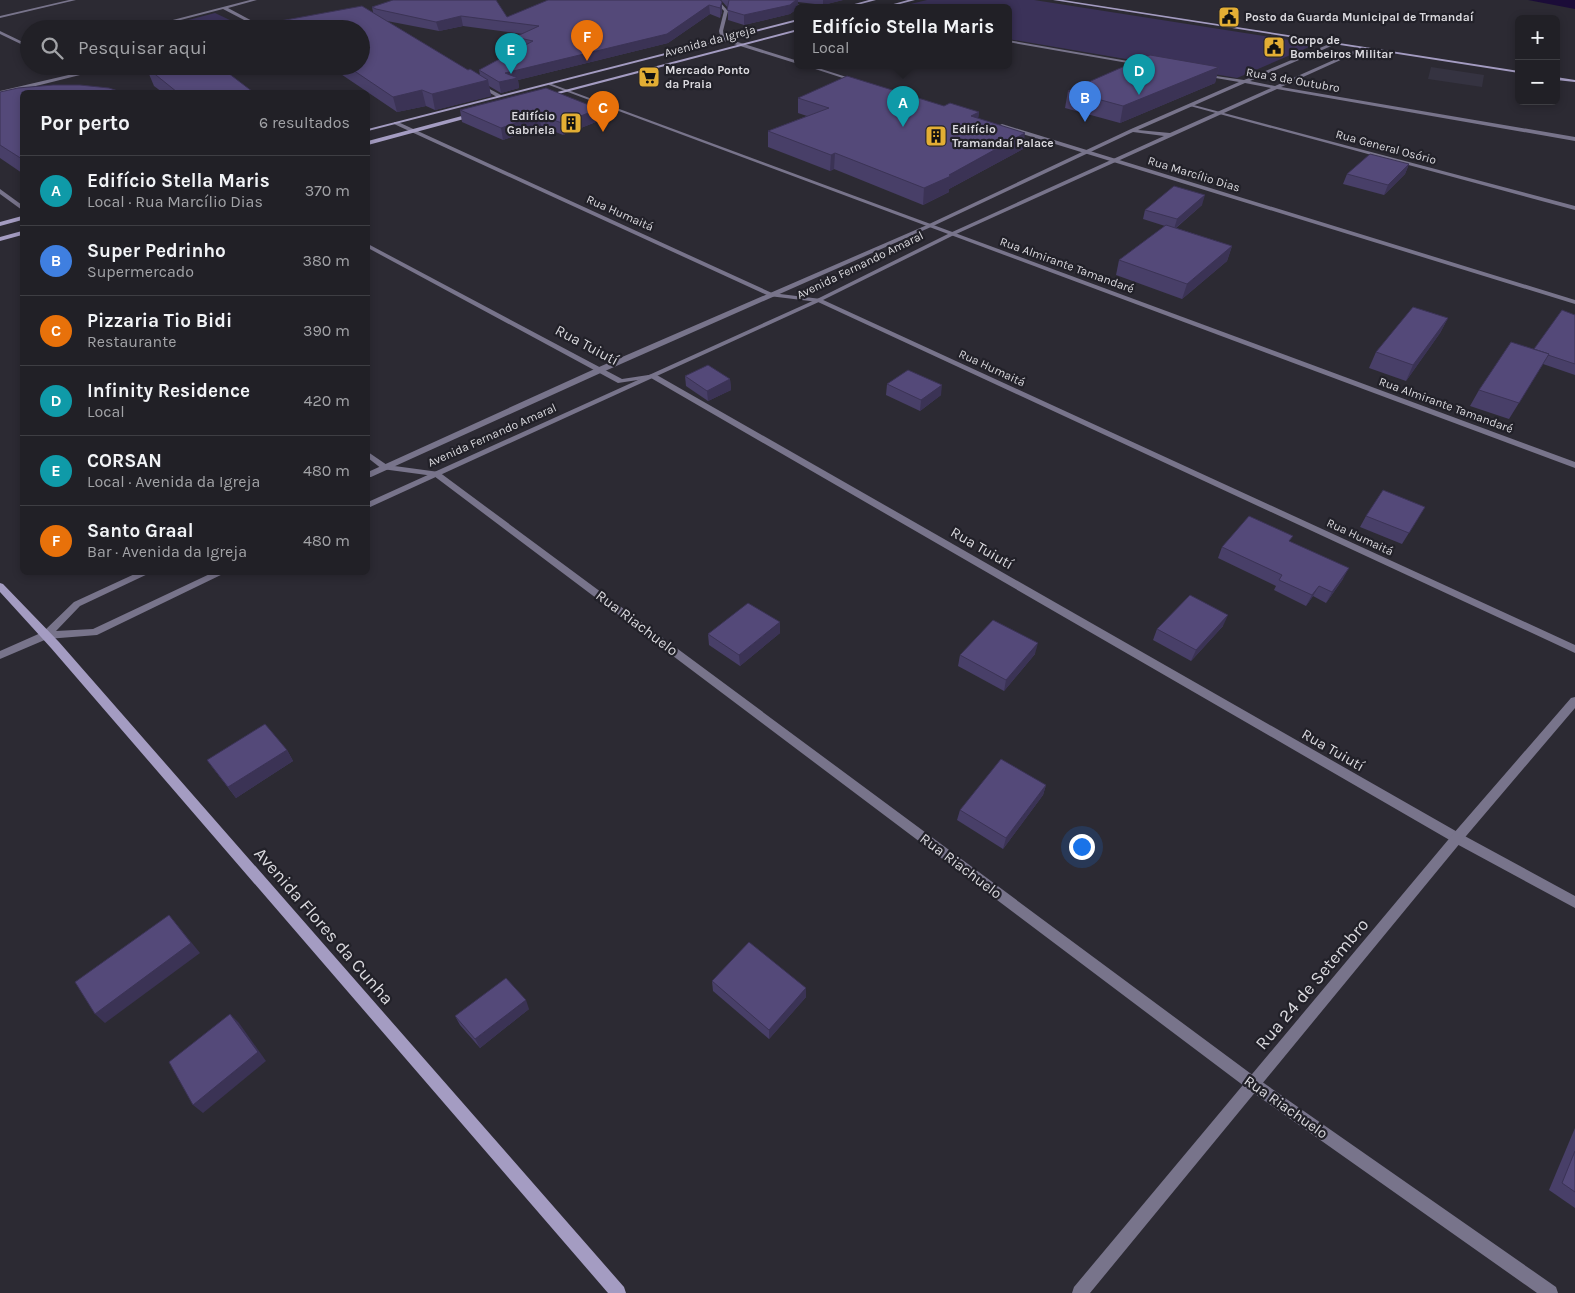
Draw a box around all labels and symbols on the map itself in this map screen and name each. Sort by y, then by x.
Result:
public building icon: Posto da Guarda Municipal de Trmandaí [1217,5,1241,29]
place label: Posto da Guarda Municipal de Trmandaí [1245,10,1475,24]
pin: F [571,20,603,61]
street label: Avenida da Igreja [663,22,757,60]
pin: E [495,33,527,74]
place label: Corpo de Bombeiros Militar [1290,33,1393,61]
public building icon: Corpo de Bombeiros Militar [1262,35,1286,59]
pin: D [1123,54,1155,95]
place label: Mercado Ponto da Praia [665,63,750,91]
supermarket icon: Mercado Ponto da Praia [637,65,661,89]
street label: Rua 3 de Outubro [1245,65,1341,95]
pin: B [1069,81,1101,122]
pin: A [887,86,919,127]
pin: C [587,91,619,132]
place label: Edifício Gabriela [507,109,555,137]
building icon: Edifício Gabriela [559,111,583,135]
place label: Edifício Tramandaí Palace [952,122,1054,150]
building icon: Edifício Tramandaí Palace [924,124,948,148]
street label: Rua General Osório [1334,127,1438,167]
street label: Rua Marcílio Dias [1146,153,1242,195]
street label: Rua Humaitá [584,192,656,234]
street label: Avenida Fernando Amaral [794,228,926,302]
street label: Rua Almirante Tamandaré [998,234,1136,296]
street label: Rua Tuiutí [552,321,622,369]
street label: Rua Humaitá [956,346,1028,390]
street label: Rua Almirante Tamandaré [1377,374,1515,436]
street label: Avenida Fernando Amaral [426,400,558,470]
street label: Rua Humaitá [1324,515,1396,559]
street label: Rua Tuiutí [947,523,1017,573]
street label: Rua Riachuelo [592,586,682,660]
street label: Rua Tuiutí [1298,725,1368,775]
street label: Rua Riachuelo [916,829,1006,903]
your location [1069,834,1095,860]
street label: Avenida Flores da Cunha [250,843,398,1009]
street label: Rua 24 de Setembro [1251,914,1373,1054]
street label: Rua Riachuelo [1241,1072,1331,1142]

